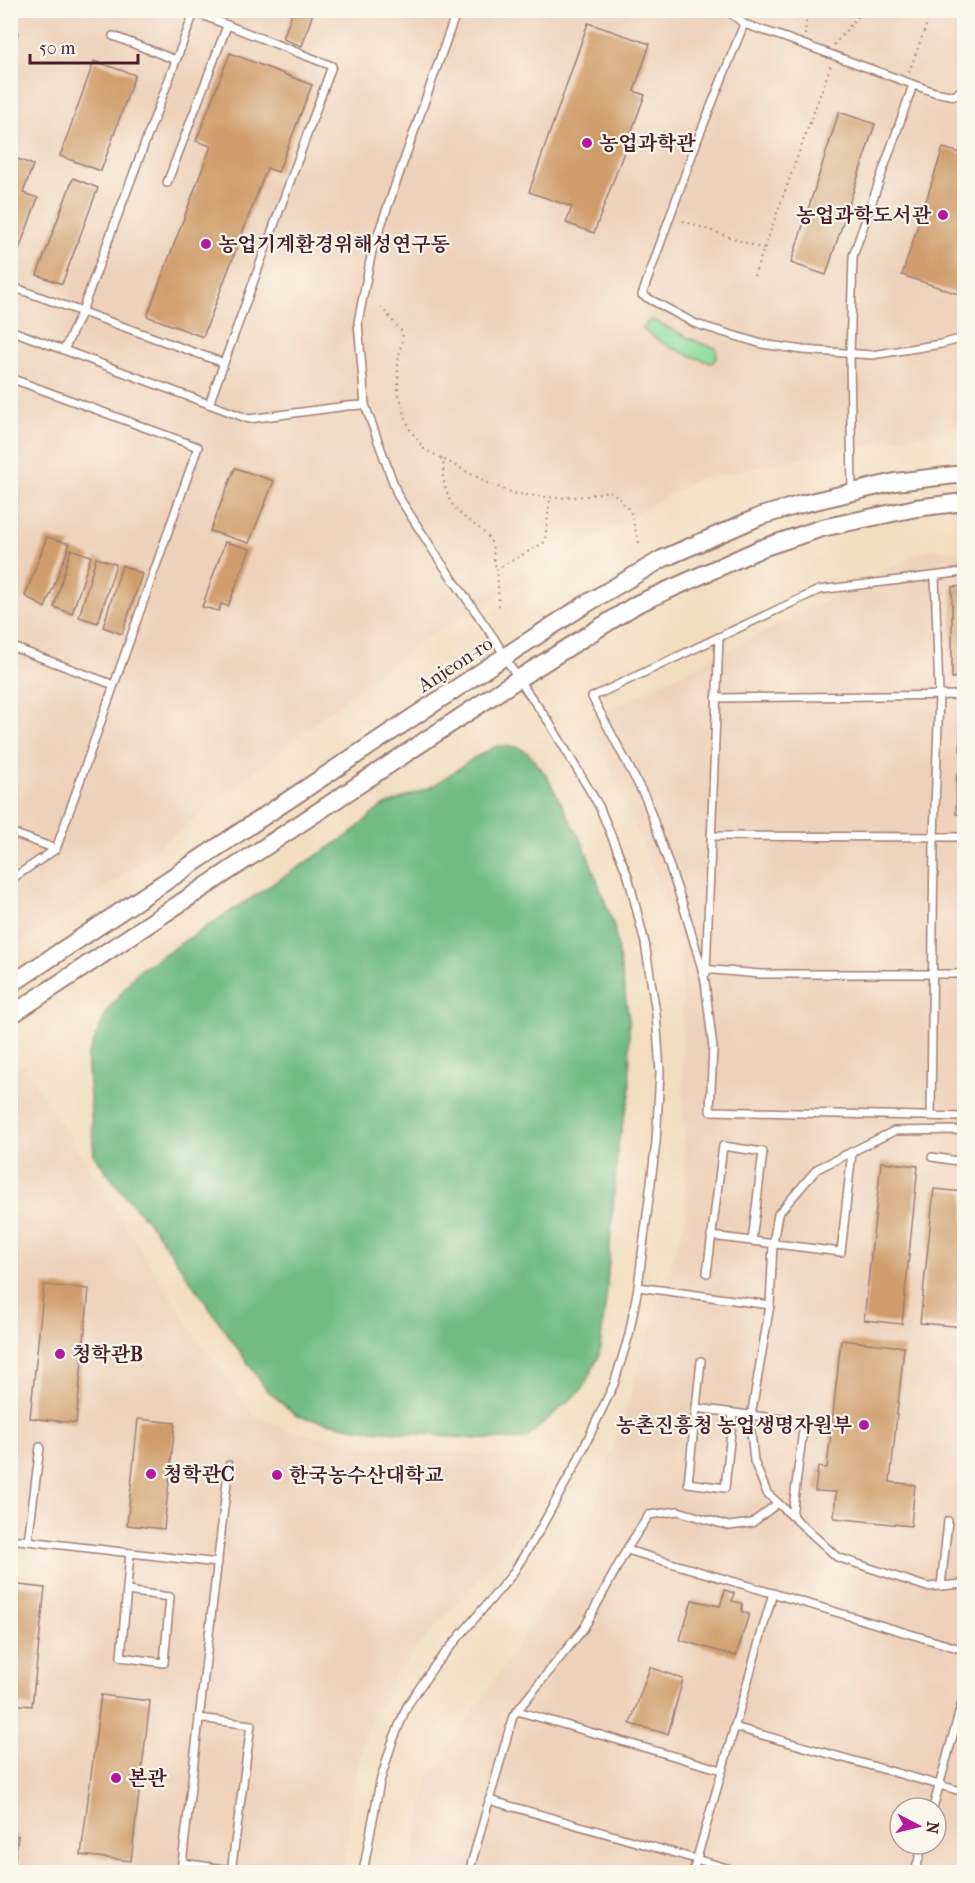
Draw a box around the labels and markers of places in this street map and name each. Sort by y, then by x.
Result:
place label: 농업과학관 [599,132,696,155]
marker: 농업과학관 [580,136,594,150]
place label: 농업과학도서관 [796,204,932,227]
marker: 농업과학도서관 [936,208,950,222]
place label: 농업기계환경위해성연구동 [218,233,451,256]
marker: 농업기계환경위해성연구동 [199,237,213,251]
place label: 청학관B [72,1343,143,1366]
marker: 청학관B [53,1347,67,1361]
place label: 농촌진흥청 농업생명자원부 [616,1414,852,1437]
marker: 농촌진흥청 농업생명자원부 [857,1418,871,1432]
place label: 청학관C [163,1463,234,1486]
place label: 한국농수산대학교 [289,1464,444,1487]
marker: 청학관C [144,1467,158,1481]
marker: 한국농수산대학교 [270,1468,284,1482]
place label: 본관 [128,1767,167,1790]
marker: 본관 [109,1771,123,1785]

